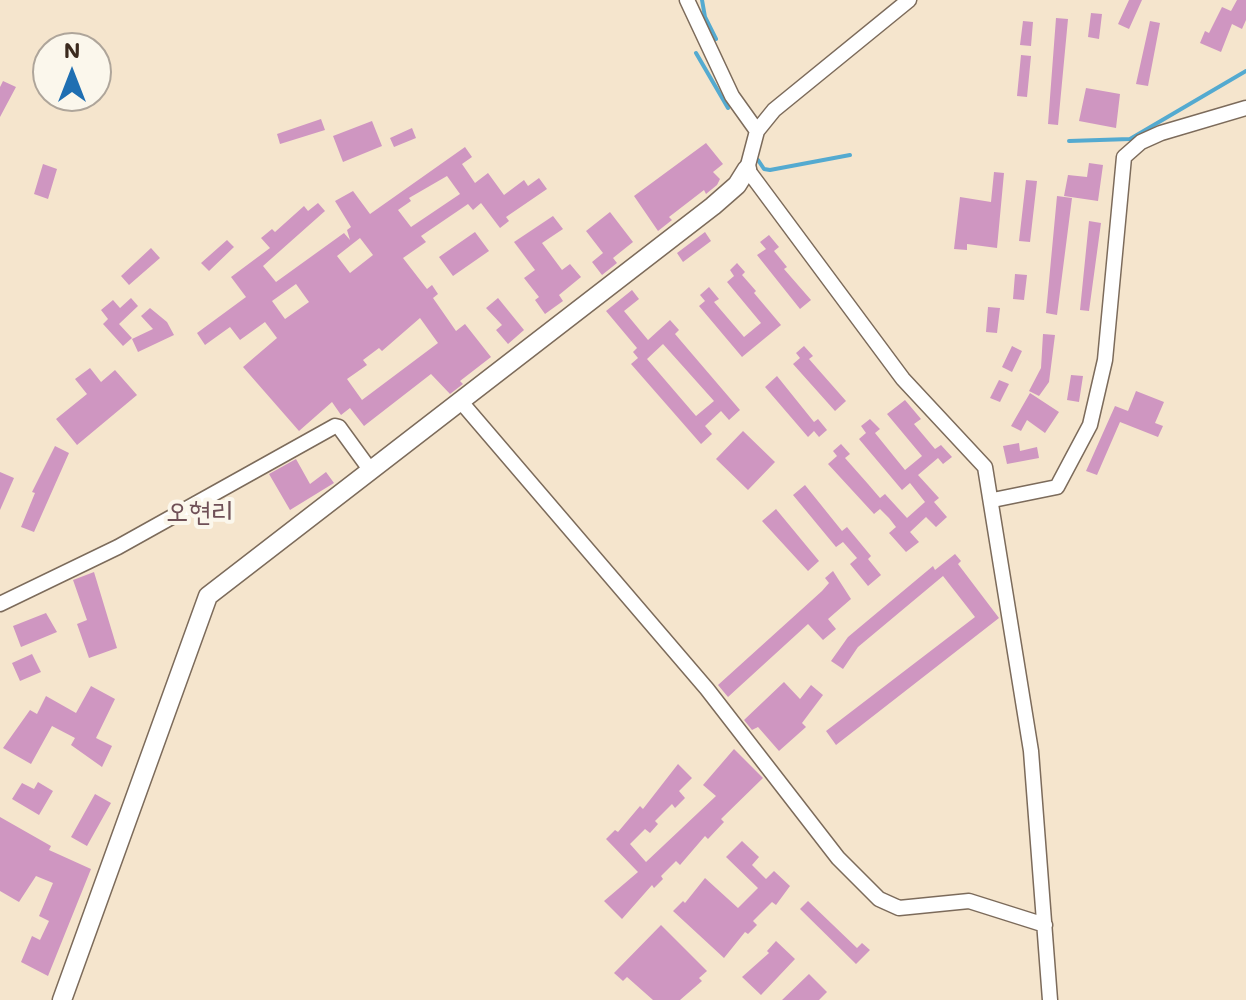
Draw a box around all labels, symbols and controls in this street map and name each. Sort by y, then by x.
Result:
north arrow [32,32,112,112]
text: N [64,35,80,64]
district label: 오현리 [166,495,234,529]

